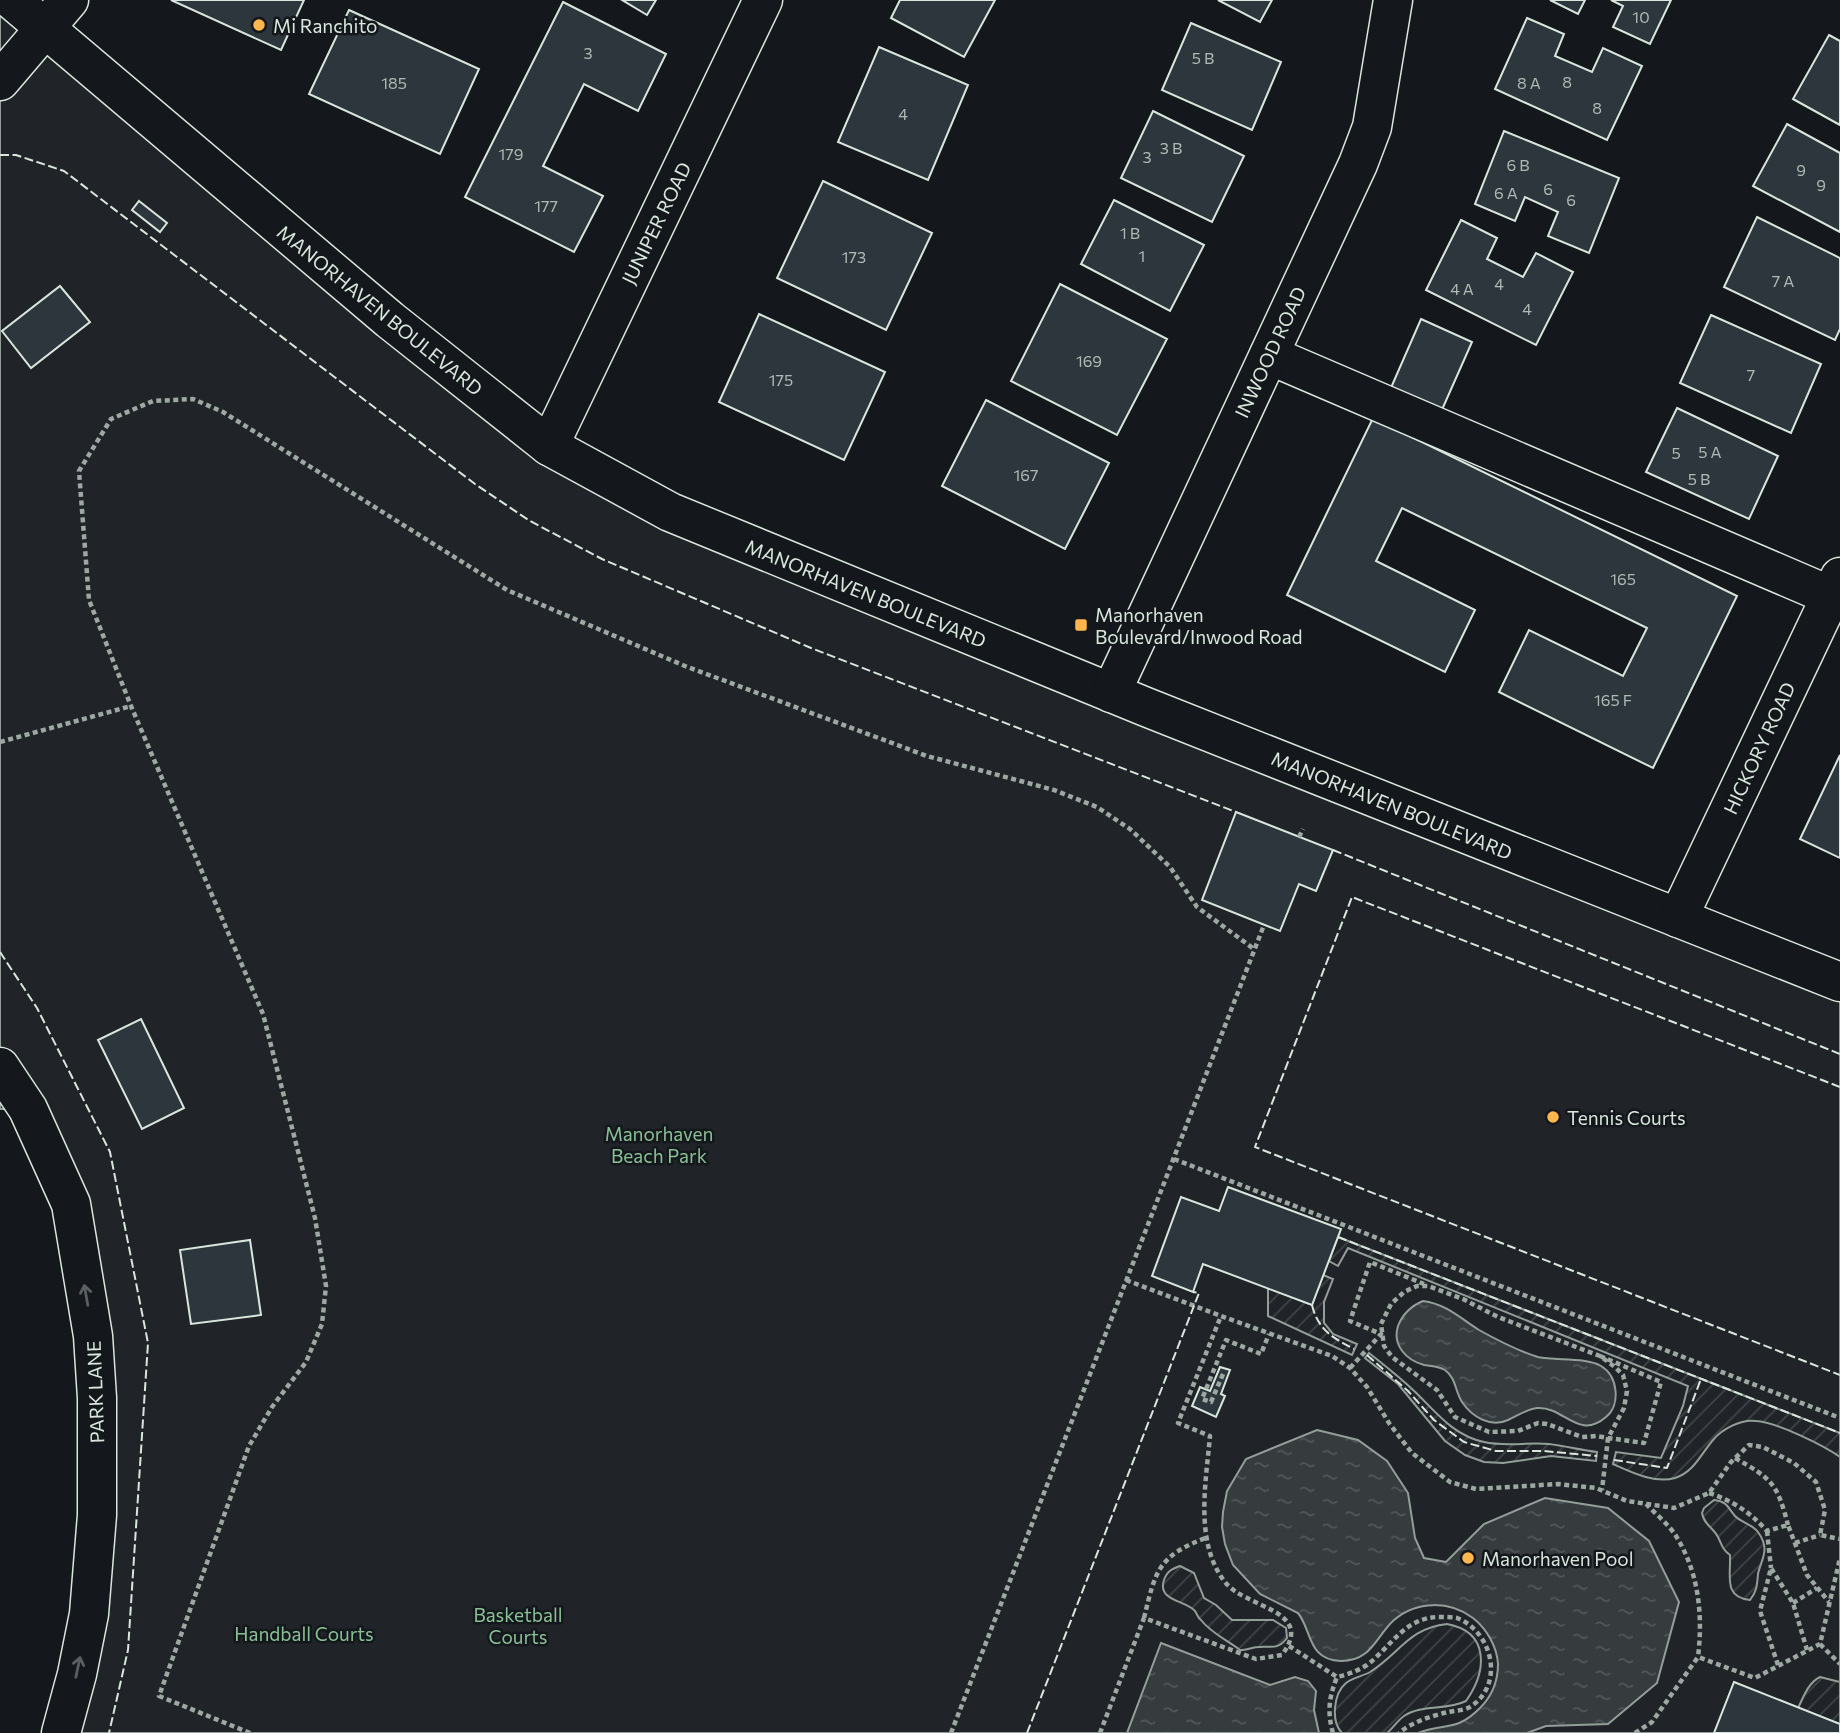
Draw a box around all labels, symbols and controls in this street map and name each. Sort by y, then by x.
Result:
house number: 10 [1632,7,1650,26]
place label: Mi Ranchito [273,14,377,37]
marker: Mi Ranchito [251,17,267,33]
house number: 3 [583,43,593,62]
house number: 5 B [1192,48,1214,67]
house number: 8 [1562,72,1572,91]
house number: 185 [381,73,407,92]
house number: 8 A [1517,73,1541,92]
house number: 8 [1592,98,1602,117]
house number: 4 [898,104,908,123]
house number: 3 B [1160,138,1182,157]
house number: 179 [499,144,523,163]
house number: 3 [1142,147,1152,166]
house number: 6 B [1506,155,1530,174]
street label: JUNIPER ROAD [616,158,696,288]
house number: 9 [1796,160,1806,179]
house number: 9 [1816,175,1826,194]
house number: 6 [1543,179,1553,198]
house number: 6 A [1494,183,1518,202]
house number: 6 [1566,190,1576,209]
house number: 177 [534,196,558,215]
street label: MANORHAVEN BOULEVARD [273,220,487,400]
house number: 1 B [1120,223,1140,242]
house number: 1 [1139,246,1145,265]
house number: 173 [842,247,866,266]
house number: 7 A [1772,271,1794,290]
house number: 4 [1494,274,1504,293]
house number: 4 A [1450,279,1474,298]
street label: INWOOD ROAD [1230,283,1310,421]
house number: 4 [1522,299,1532,318]
house number: 169 [1076,351,1102,370]
house number: 7 [1747,365,1755,384]
house number: 175 [769,370,793,389]
house number: 5 A [1698,442,1722,461]
house number: 5 [1671,443,1681,462]
house number: 167 [1014,465,1038,484]
house number: 5 B [1688,469,1710,488]
street label: MANORHAVEN BOULEVARD [742,534,990,652]
house number: 165 [1610,569,1636,588]
place label: Manorhaven Boulevard/Inwood Road [1095,603,1303,648]
marker: Manorhaven Boulevard/Inwood Road [1073,617,1089,633]
street label: HICKORY ROAD [1718,678,1800,818]
house number: 165 F [1594,690,1632,709]
street label: MANORHAVEN BOULEVARD [1268,746,1516,864]
place label: Tennis Courts [1567,1106,1686,1129]
marker: Tennis Courts [1545,1109,1561,1125]
park label: Manorhaven Beach Park [605,1122,713,1167]
one-way arrow [79,1284,92,1307]
street label: PARK LANE [82,1340,108,1444]
place label: Manorhaven Pool [1482,1547,1633,1570]
marker: Manorhaven Pool [1460,1550,1476,1566]
park label: Basketball Courts [473,1603,563,1648]
park label: Handball Courts [234,1622,374,1645]
one-way arrow [72,1656,86,1679]

